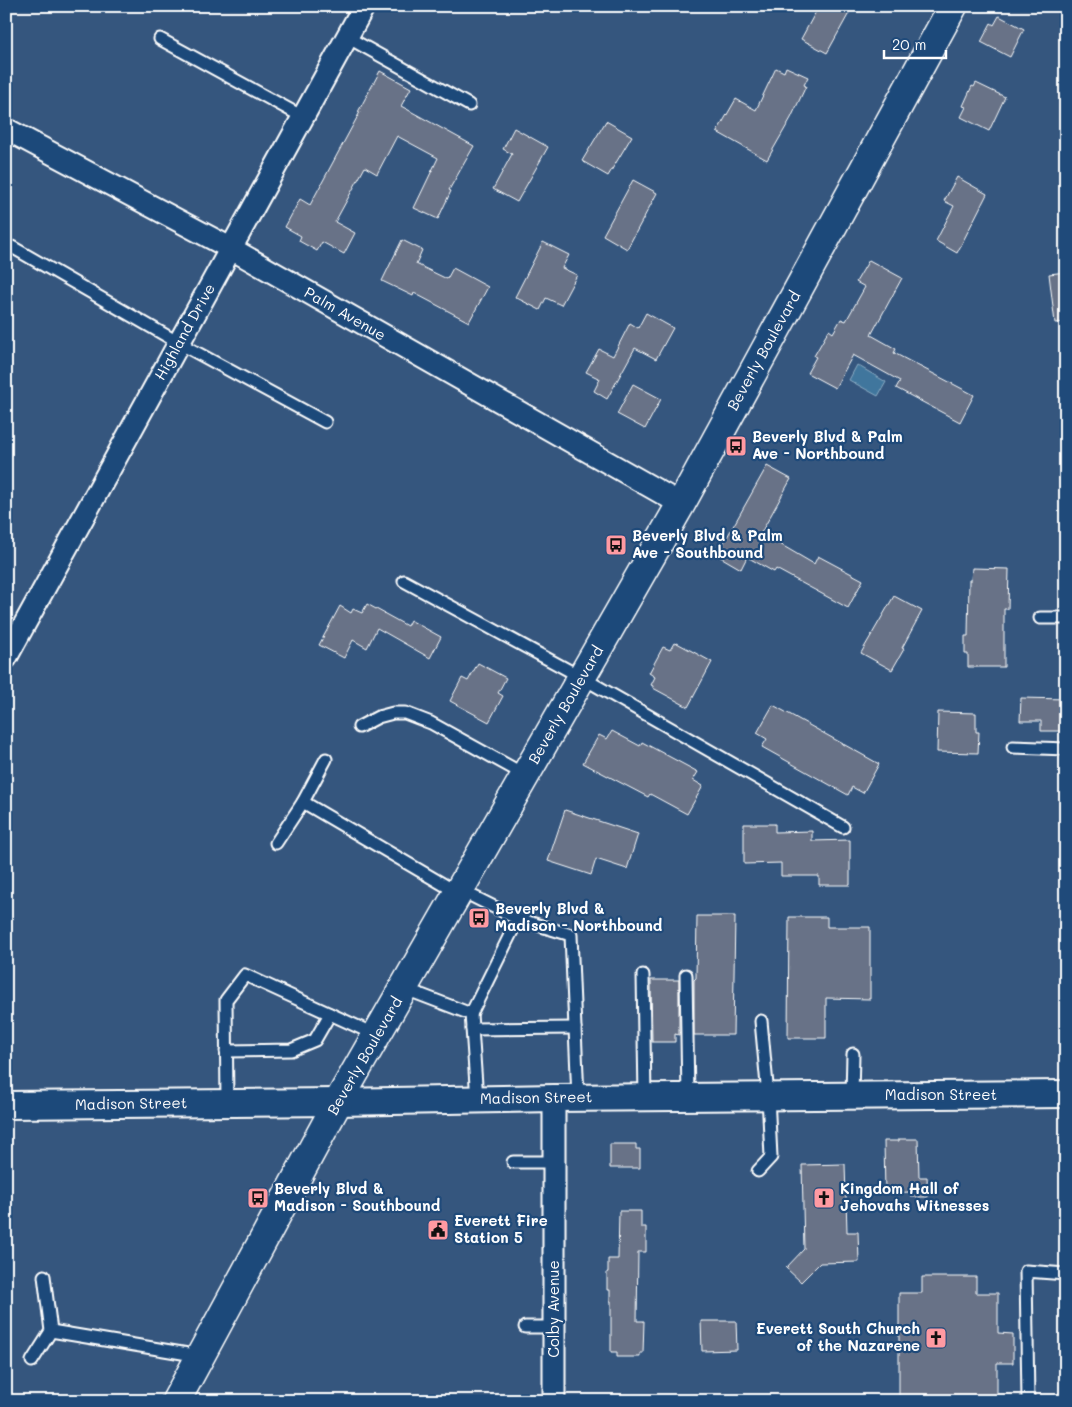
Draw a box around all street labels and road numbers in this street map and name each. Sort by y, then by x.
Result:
street label: Highland Drive [149,280,219,384]
street label: Palm Avenue [301,282,390,345]
street label: Beverly Boulevard [722,287,804,414]
street label: Beverly Boulevard [523,642,607,767]
street label: Beverly Boulevard [322,993,406,1118]
street label: Madison Street [885,1084,997,1104]
street label: Madison Street [480,1086,592,1108]
street label: Madison Street [75,1092,187,1114]
street label: Colby Avenue [543,1260,563,1358]

